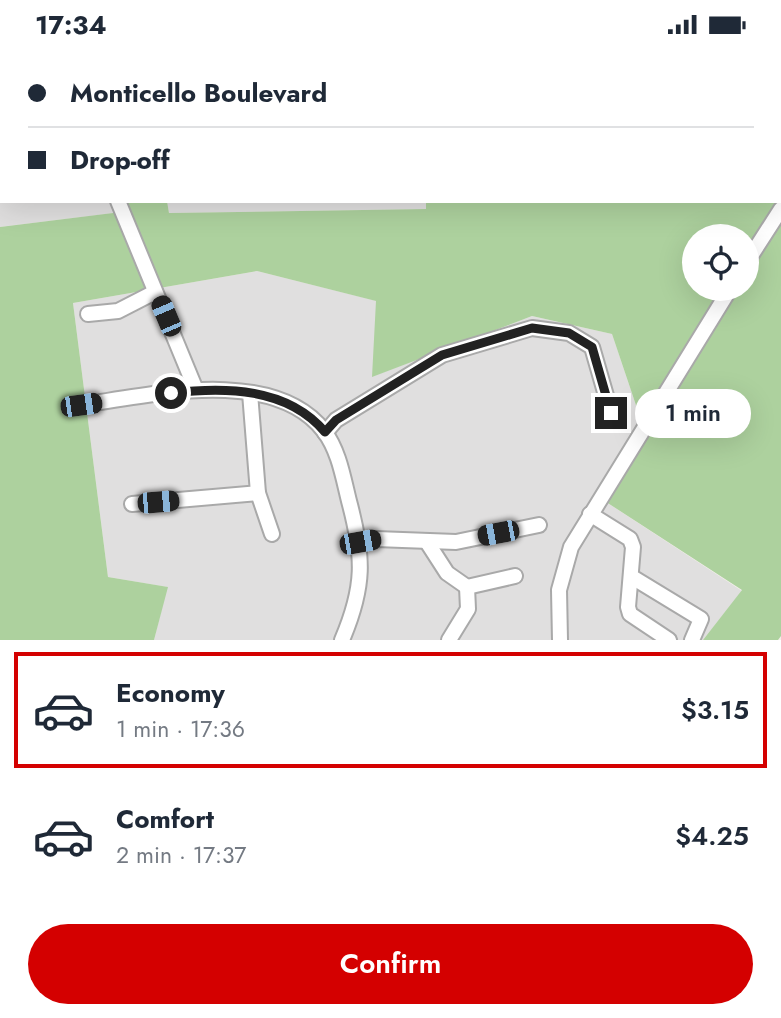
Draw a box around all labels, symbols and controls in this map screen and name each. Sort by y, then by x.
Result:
text: 17:34 [35,6,107,44]
text: Monticello Boulevard [70,74,327,112]
text: Drop-off [70,141,170,179]
map controls [682,224,759,301]
button: locate [682,224,759,301]
car [149,293,184,339]
route start [155,377,187,409]
callout: 1 min [636,389,751,437]
car [59,392,104,418]
text: 1 min [665,396,721,430]
route end [595,397,627,429]
car [137,490,180,514]
car [476,519,521,547]
car [338,528,383,556]
text: Economy [116,674,225,712]
icon: car [32,679,95,742]
text: $3.15 [681,691,749,729]
text: 1 min · 17:36 [116,712,245,746]
text: Comfort [116,800,214,838]
icon: car [32,805,95,868]
text: $4.25 [675,817,749,855]
text: 2 min · 17:37 [116,838,246,872]
button: Confirm [28,924,753,1004]

